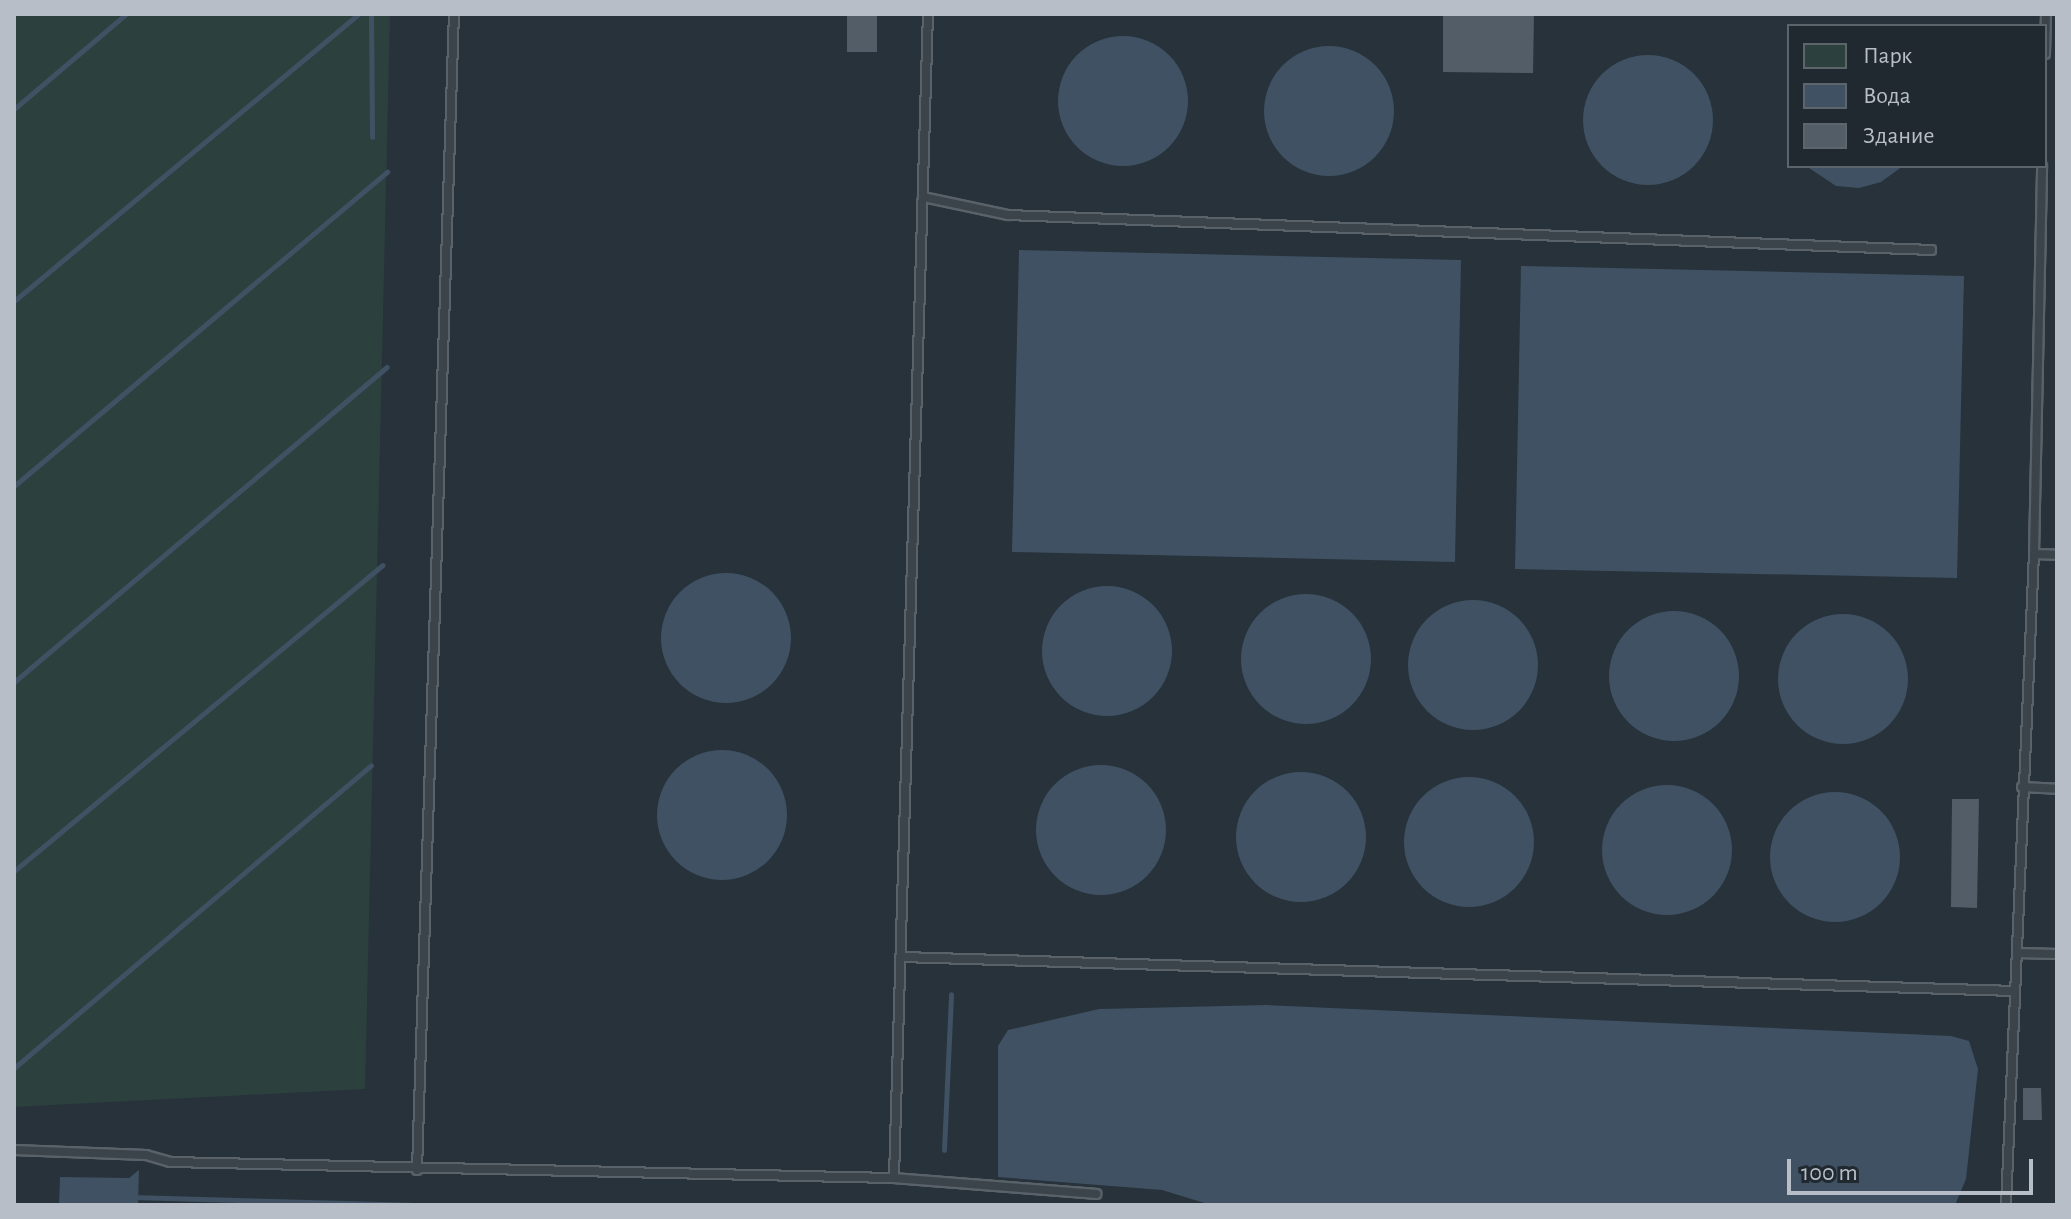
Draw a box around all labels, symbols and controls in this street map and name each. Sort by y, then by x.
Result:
legend [1787,24,2047,168]
text: Парк [1863,44,1912,68]
text: Вода [1863,84,1911,108]
text: Здание [1863,124,1934,148]
scale bar [1791,1143,2037,1193]
text: 100 m [1801,1161,1858,1185]

